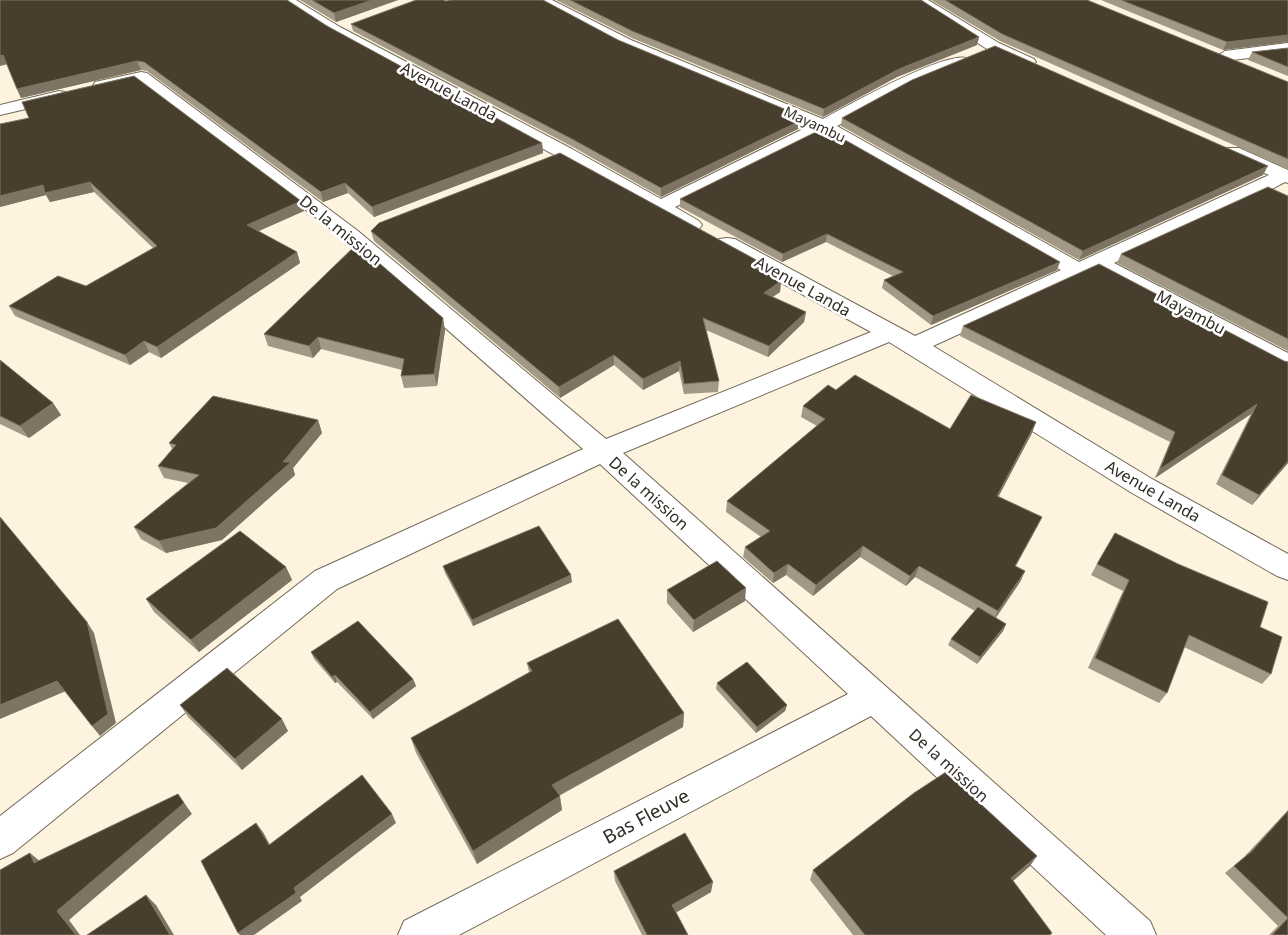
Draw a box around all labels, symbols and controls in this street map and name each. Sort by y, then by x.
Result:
street label: Avenue Landa [397,56,501,126]
street label: Mayambu [781,101,849,147]
street label: De la mission [295,190,387,270]
street label: Avenue Landa [751,251,855,321]
street label: Mayambu [1153,285,1229,339]
street label: De la mission [604,451,694,535]
street label: Avenue Landa [1101,455,1205,527]
street label: De la mission [904,723,994,807]
street label: Bas Fleuve [598,782,694,850]

